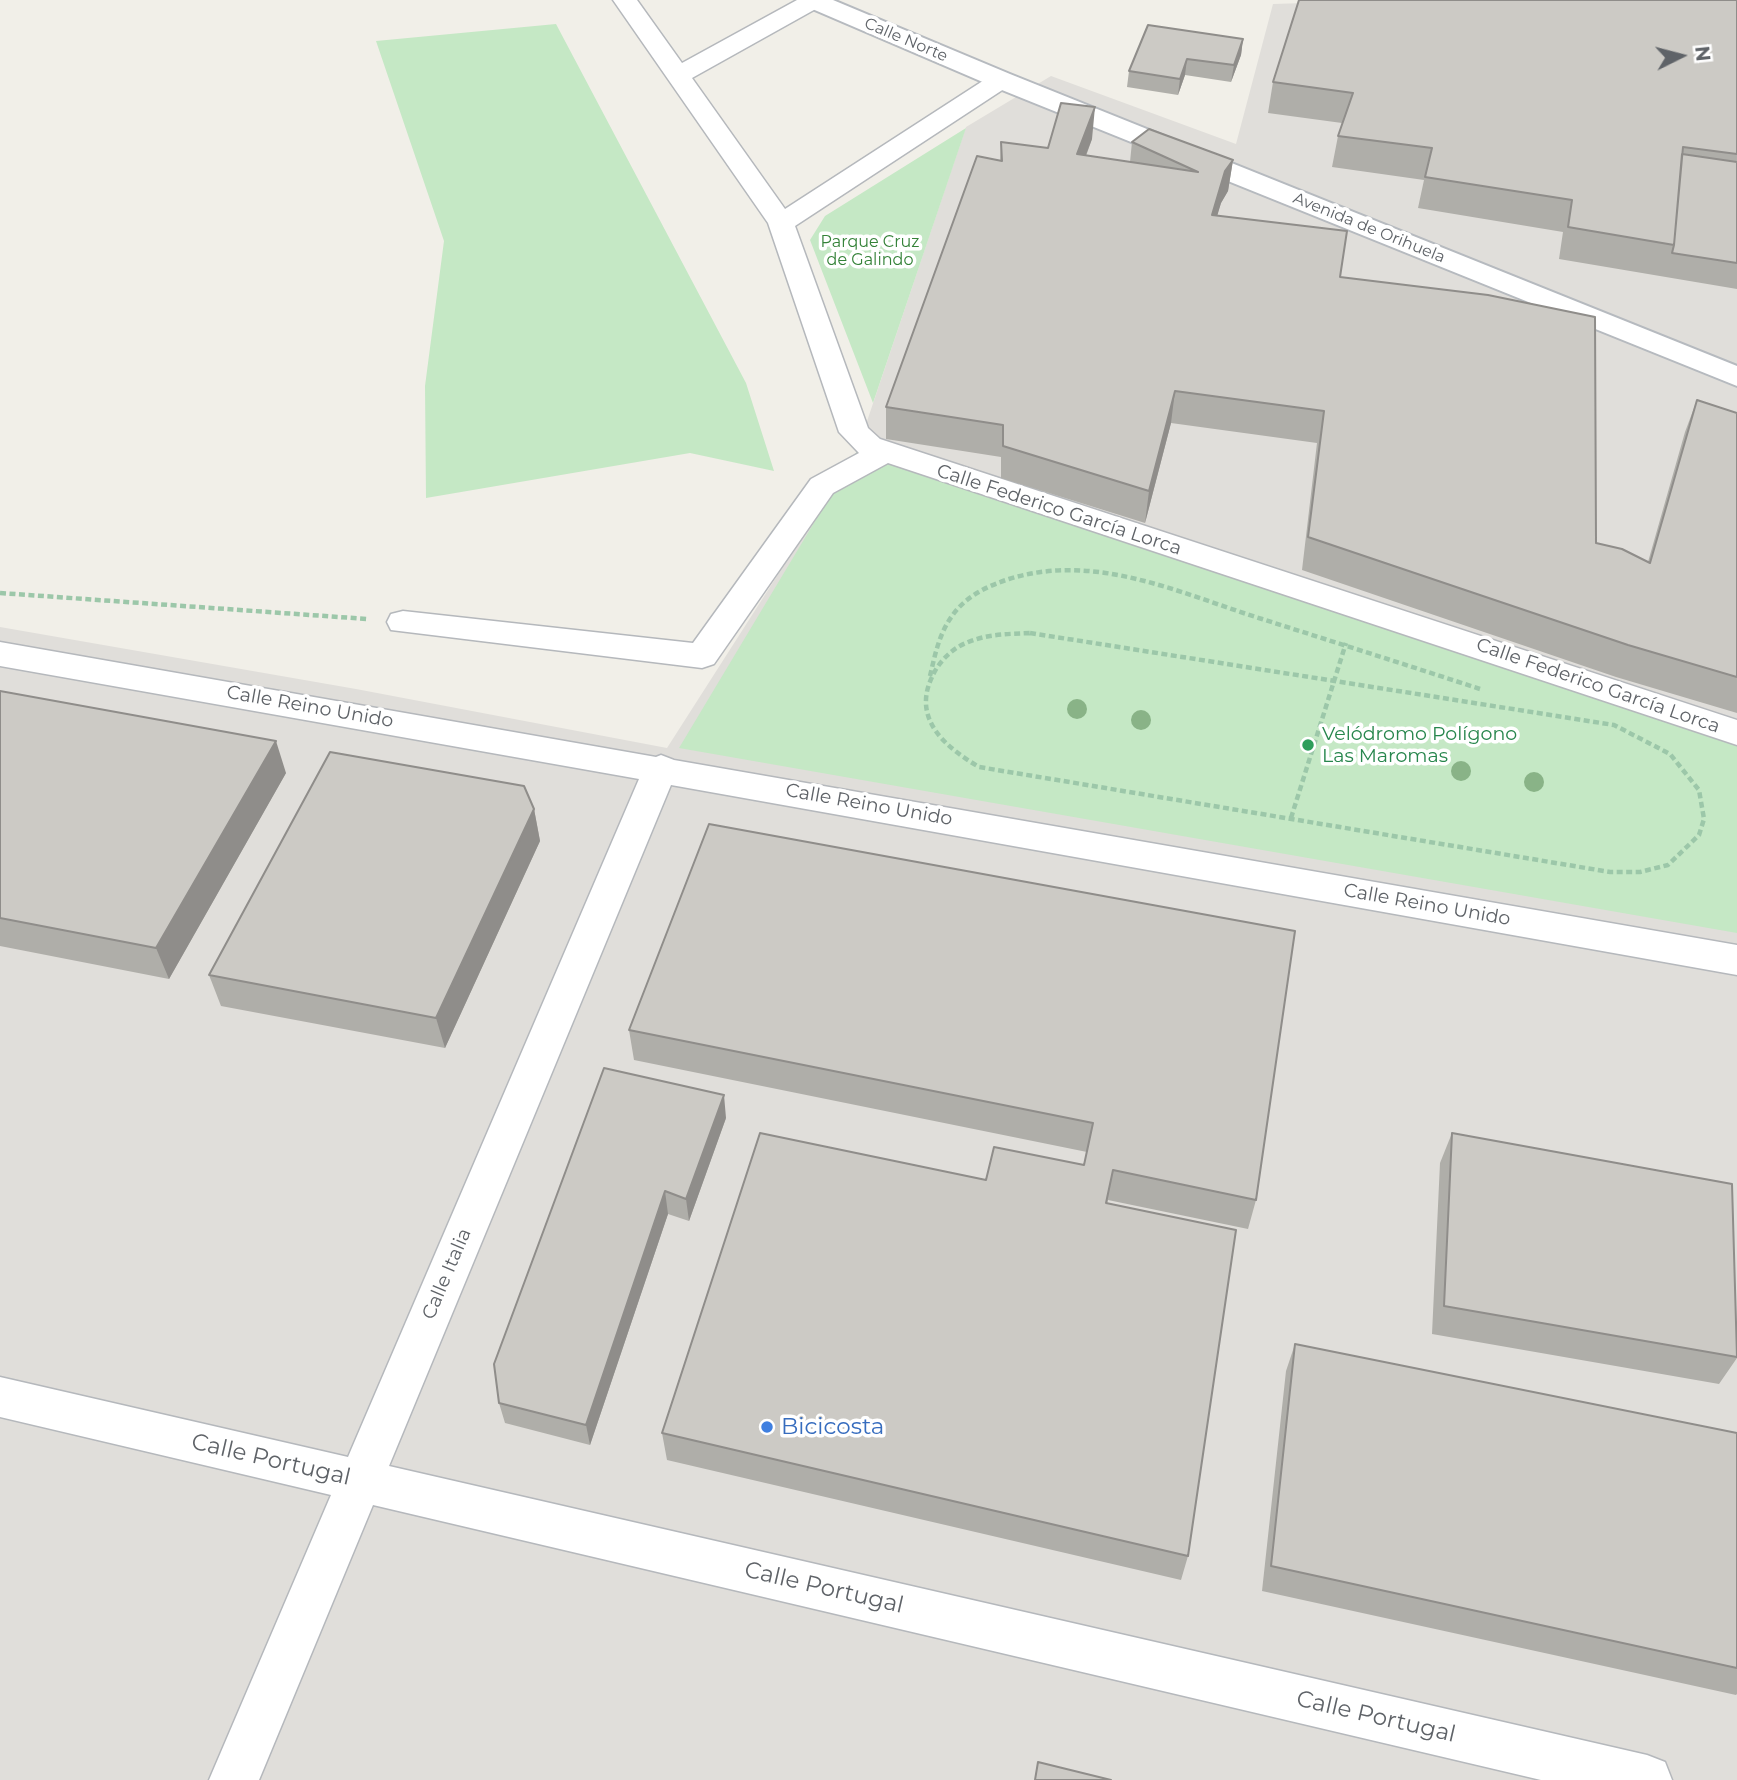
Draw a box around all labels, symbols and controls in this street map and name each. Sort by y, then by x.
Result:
street label: Calle Norte [861,14,951,66]
north arrow [1646,21,1716,91]
text: N [1690,45,1715,63]
street label: Avenida de Orihuela [1290,189,1448,267]
park label: Parque Cruz de Galindo [820,232,920,270]
street label: Calle Federico García Lorca [934,460,1184,560]
street label: Calle Federico García Lorca [1473,634,1723,738]
street label: Calle Reino Unido [225,681,395,733]
place label: Velódromo Polígono Las Maromas [1322,723,1517,767]
marker: Velódromo Polígono Las Maromas [1300,737,1316,753]
street label: Calle Reino Unido [784,779,954,831]
street label: Calle Reino Unido [1342,879,1512,931]
street label: Calle Italia [418,1225,476,1323]
place label: Bicicosta [781,1413,884,1441]
marker: Bicicosta [759,1419,775,1435]
street label: Calle Portugal [189,1428,353,1492]
street label: Calle Portugal [742,1556,906,1620]
street label: Calle Portugal [1294,1685,1458,1749]

